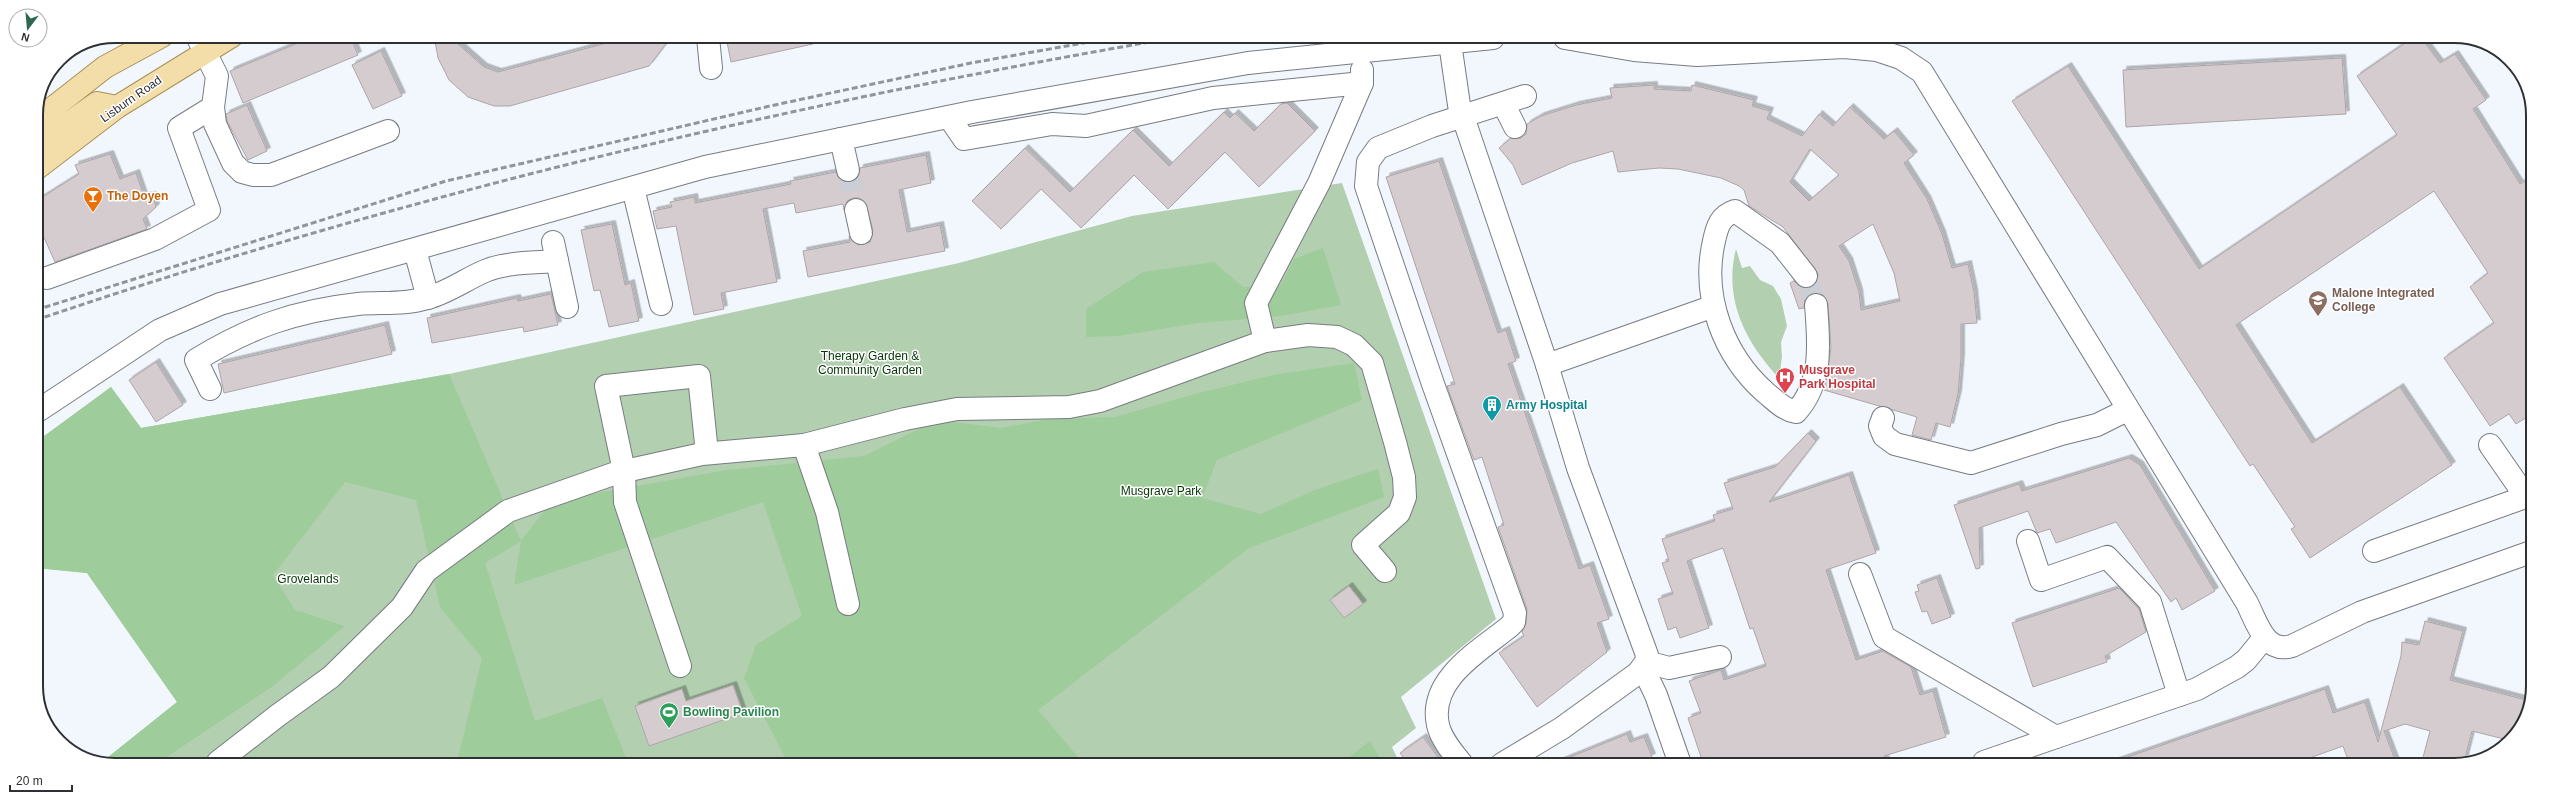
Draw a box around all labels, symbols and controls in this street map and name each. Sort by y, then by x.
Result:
north arrow [8,8,48,48]
text: N [20,31,31,44]
street label: Lisburn Road [98,73,164,125]
bar icon: The Doyen [82,185,104,213]
place label: The Doyen [107,189,168,203]
place label: Malone Integrated College [2332,286,2435,314]
school or university icon: Malone Integrated College [2307,289,2329,317]
park label: Therapy Garden & Community Garden [818,349,922,377]
place label: Musgrave Park Hospital [1799,363,1876,391]
hospital icon: Musgrave Park Hospital [1774,366,1796,394]
building icon: Army Hospital [1481,394,1503,422]
place label: Army Hospital [1506,398,1587,412]
park label: Musgrave Park [1121,484,1202,498]
park label: Grovelands [277,572,339,586]
sports icon: Bowling Pavilion [658,701,680,729]
place label: Bowling Pavilion [683,705,779,719]
scale bar [10,767,72,793]
text: 20 m [16,774,43,788]

